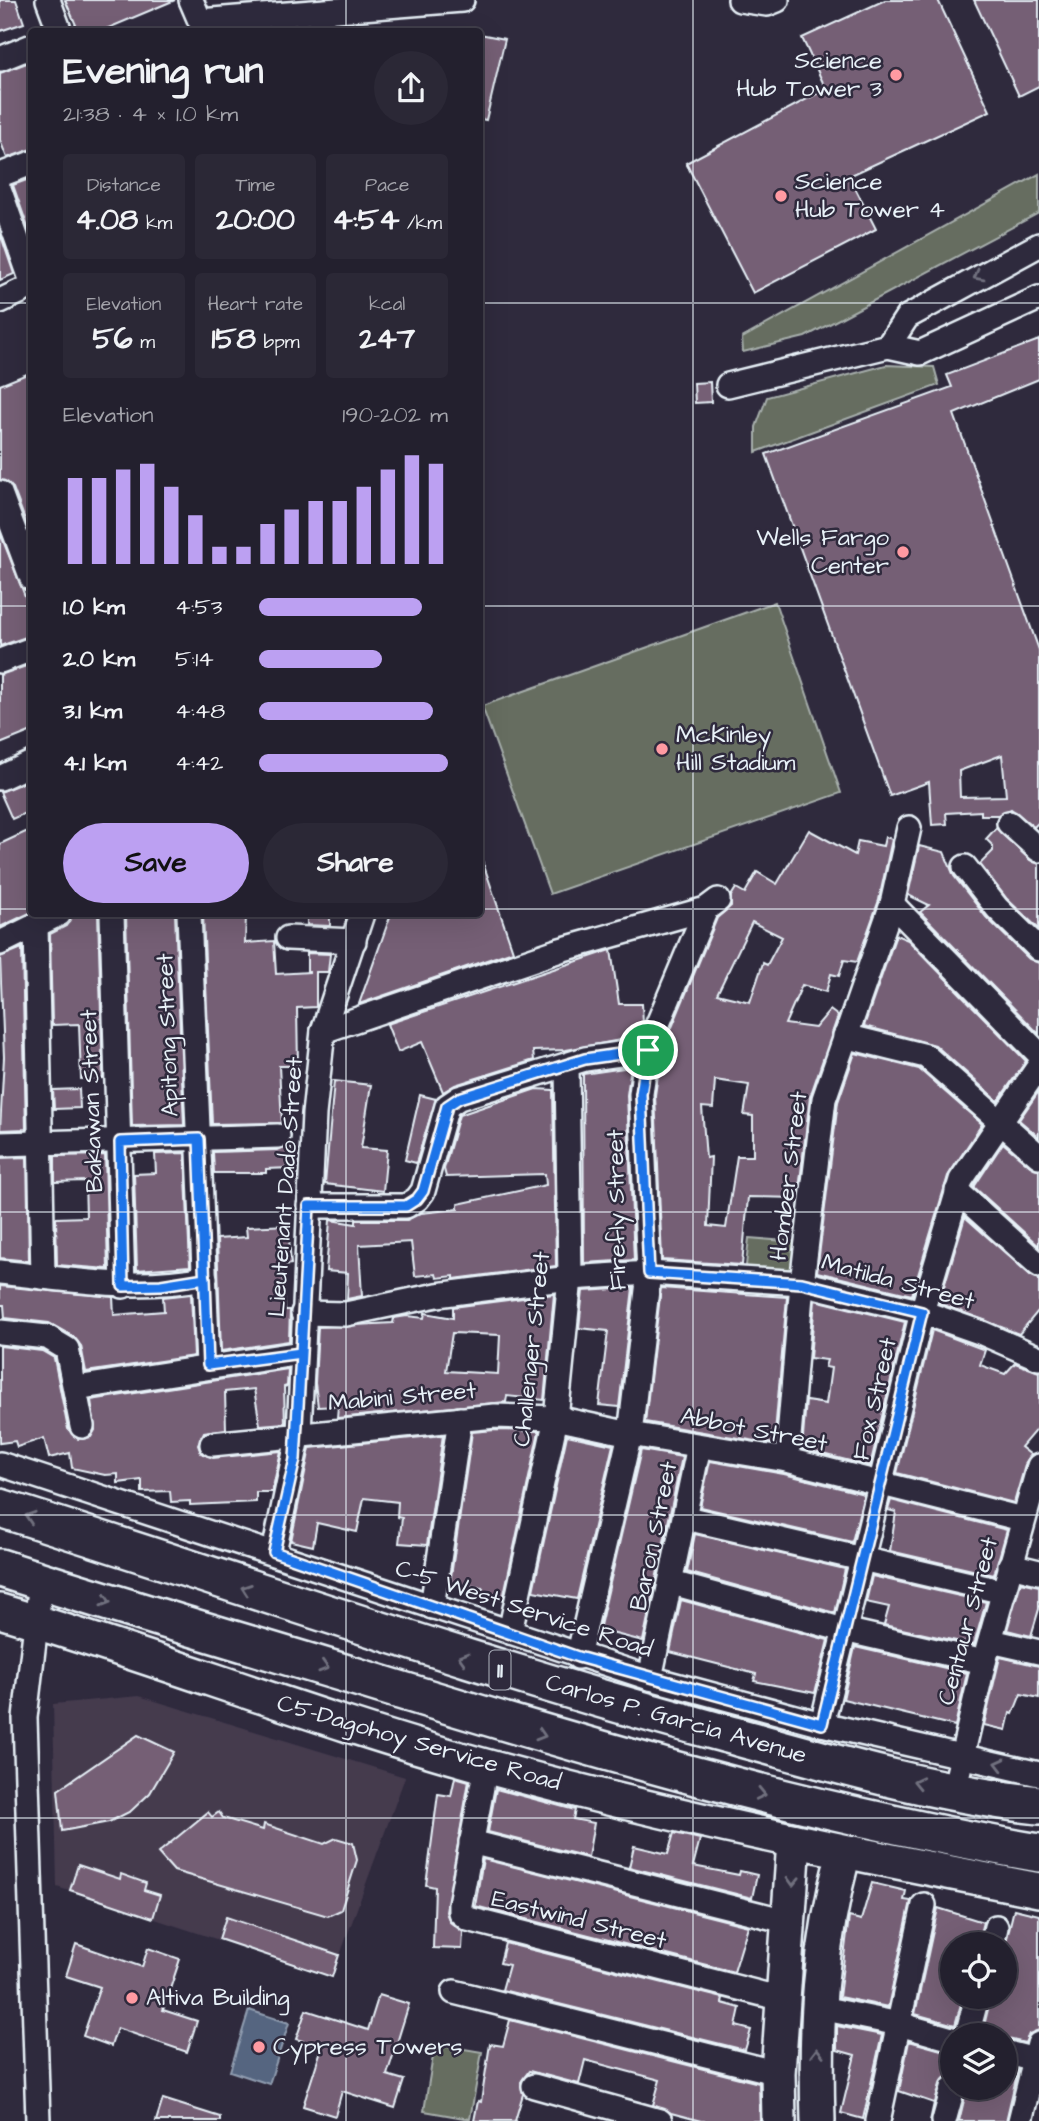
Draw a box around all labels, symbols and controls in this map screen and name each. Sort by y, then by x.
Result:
place label: Science Hub Tower 3 [736,44,882,106]
text: Evening run [63,46,264,98]
button: share [374,51,448,125]
marker: Science Hub Tower 3 [888,67,904,83]
text: 21:38 · 4 × 1.0 km [63,98,238,130]
place label: Science Hub Tower 4 [795,165,945,227]
text: Distance [87,172,161,199]
text: Time [236,172,275,199]
text: Pace [365,172,409,199]
marker: Science Hub Tower 4 [773,188,789,204]
text: 4.08 [75,199,138,241]
text: 20:00 [216,199,295,241]
text: 4:54 [332,199,399,241]
text: km [138,210,172,237]
text: /km [399,210,442,237]
one-way arrow [973,268,986,281]
text: Elevation [86,291,161,318]
text: Heart rate [208,291,303,318]
text: kcal [369,291,405,318]
text: 56 [93,318,133,360]
text: 158 [211,318,256,360]
text: 247 [359,318,415,360]
text: m [133,329,155,356]
text: bpm [256,329,300,356]
text: Elevation [63,399,154,431]
text: 190–202 m [342,399,448,431]
place label: Wells Fargo Center [756,521,890,583]
marker: Wells Fargo Center [895,544,911,560]
text: 1.0 km [63,591,125,623]
text: 4:53 [175,591,222,623]
text: 2.0 km [63,643,135,675]
text: 5:14 [175,643,214,675]
text: 3.1 km [63,695,122,727]
text: 4:48 [175,695,225,727]
place label: McKinley Hill Stadium [676,718,796,780]
marker: McKinley Hill Stadium [654,741,670,757]
text: 4.1 km [63,747,126,779]
text: 4:42 [175,747,223,779]
button: Save [63,823,249,903]
button: Share [263,823,448,903]
street label: Apitong Street [148,952,189,1117]
street label: Bakawan Street [72,1008,112,1193]
pin [618,1020,678,1080]
icon: arrive [629,1031,667,1069]
street label: Lieutenant Dado Street [260,1055,312,1318]
street label: Homber Street [762,1089,816,1262]
street label: Firefly Street [599,1129,636,1291]
street label: Matilda Street [818,1245,979,1319]
street label: Challenger Street [505,1250,560,1448]
street label: Fox Street [844,1334,906,1464]
street label: Mabini Street [327,1374,478,1420]
street label: Abbot Street [678,1399,831,1461]
street label: Baron Street [622,1458,686,1614]
one-way arrow [24,1511,37,1525]
street label: Centaur Street [929,1533,1007,1709]
street label: C-5 West Service Road [391,1551,657,1667]
one-way arrow [240,1583,253,1597]
one-way arrow [100,1592,112,1607]
road number: 11 [490,1651,510,1690]
one-way arrow [457,1652,469,1667]
one-way arrow [318,1659,330,1674]
street label: Carlos P. Garcia Avenue [541,1665,811,1773]
street label: C5-Dagohoy Service Road [273,1686,565,1801]
one-way arrow [535,1726,547,1741]
one-way arrow [994,1758,1006,1772]
one-way arrow [912,1776,924,1791]
one-way arrow [755,1785,767,1800]
one-way arrow [785,1876,800,1887]
street label: Eastwind Street [488,1882,670,1958]
map controls [940,1932,1017,2100]
button: locate [940,1932,1017,2009]
place label: Altiva Building [146,1981,290,2016]
marker: Altiva Building [124,1990,140,2006]
button: layers [940,2023,1017,2100]
place label: Cypress Towers [273,2030,463,2065]
marker: Cypress Towers [251,2039,267,2055]
one-way arrow [809,2047,825,2058]

